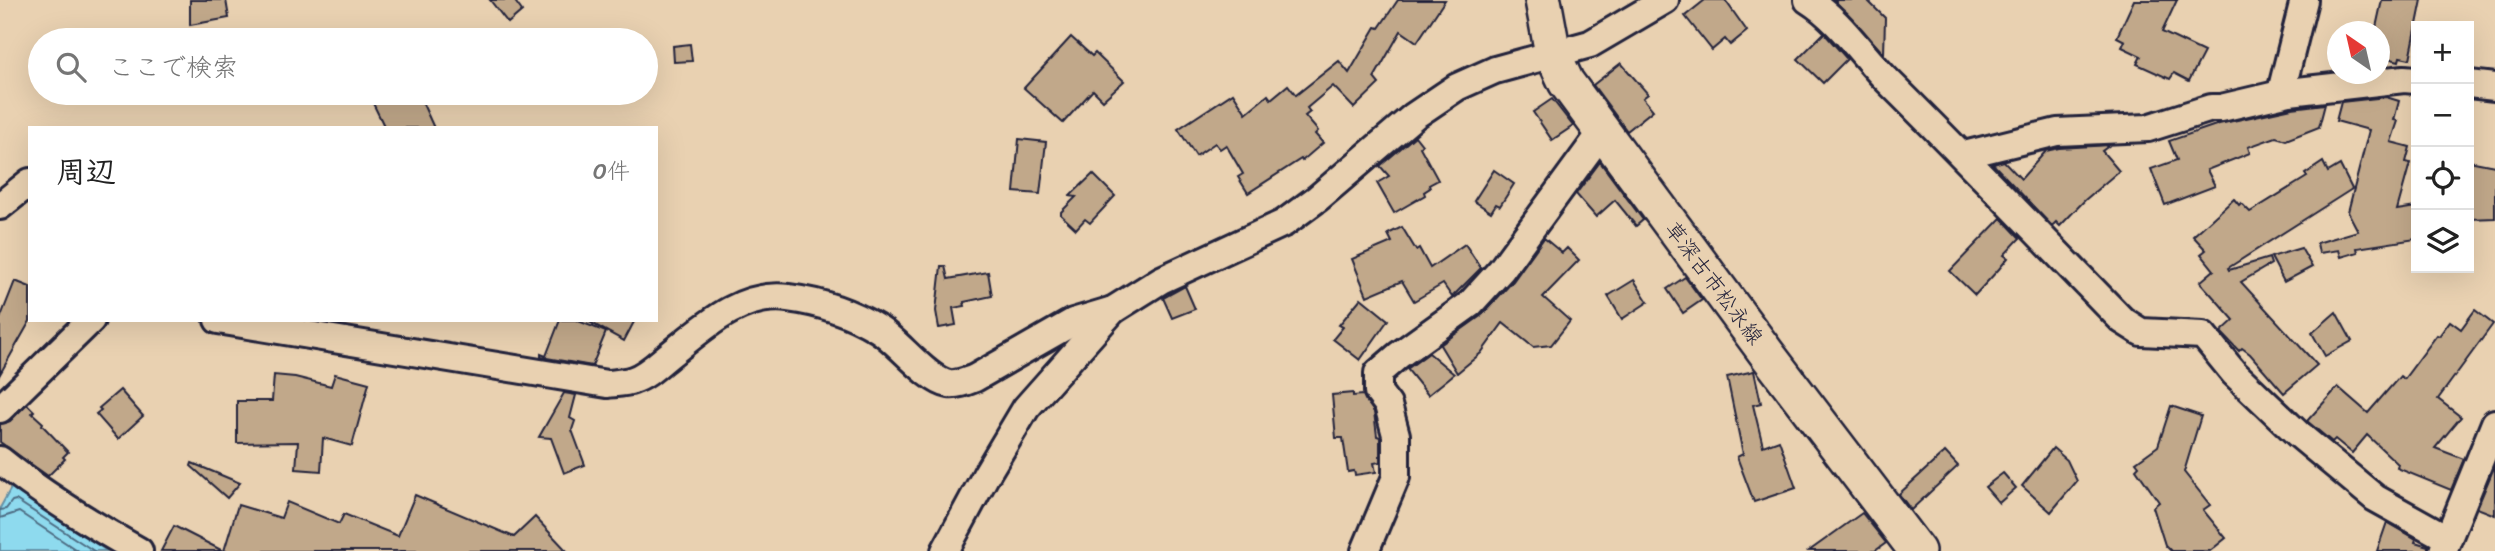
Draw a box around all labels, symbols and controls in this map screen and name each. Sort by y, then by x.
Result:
north arrow [2327,21,2390,84]
map controls [2411,21,2474,273]
button: + [2411,21,2474,84]
search box [28,28,658,105]
text: ここで検索 [108,44,238,90]
icon: search [52,48,90,86]
button: − [2411,84,2474,147]
text: 周辺 [56,145,116,199]
button: locate [2411,147,2474,210]
text: 0件 [592,151,630,192]
button: layers [2411,210,2474,273]
street label: 草深古市松永線 [1655,213,1773,353]

